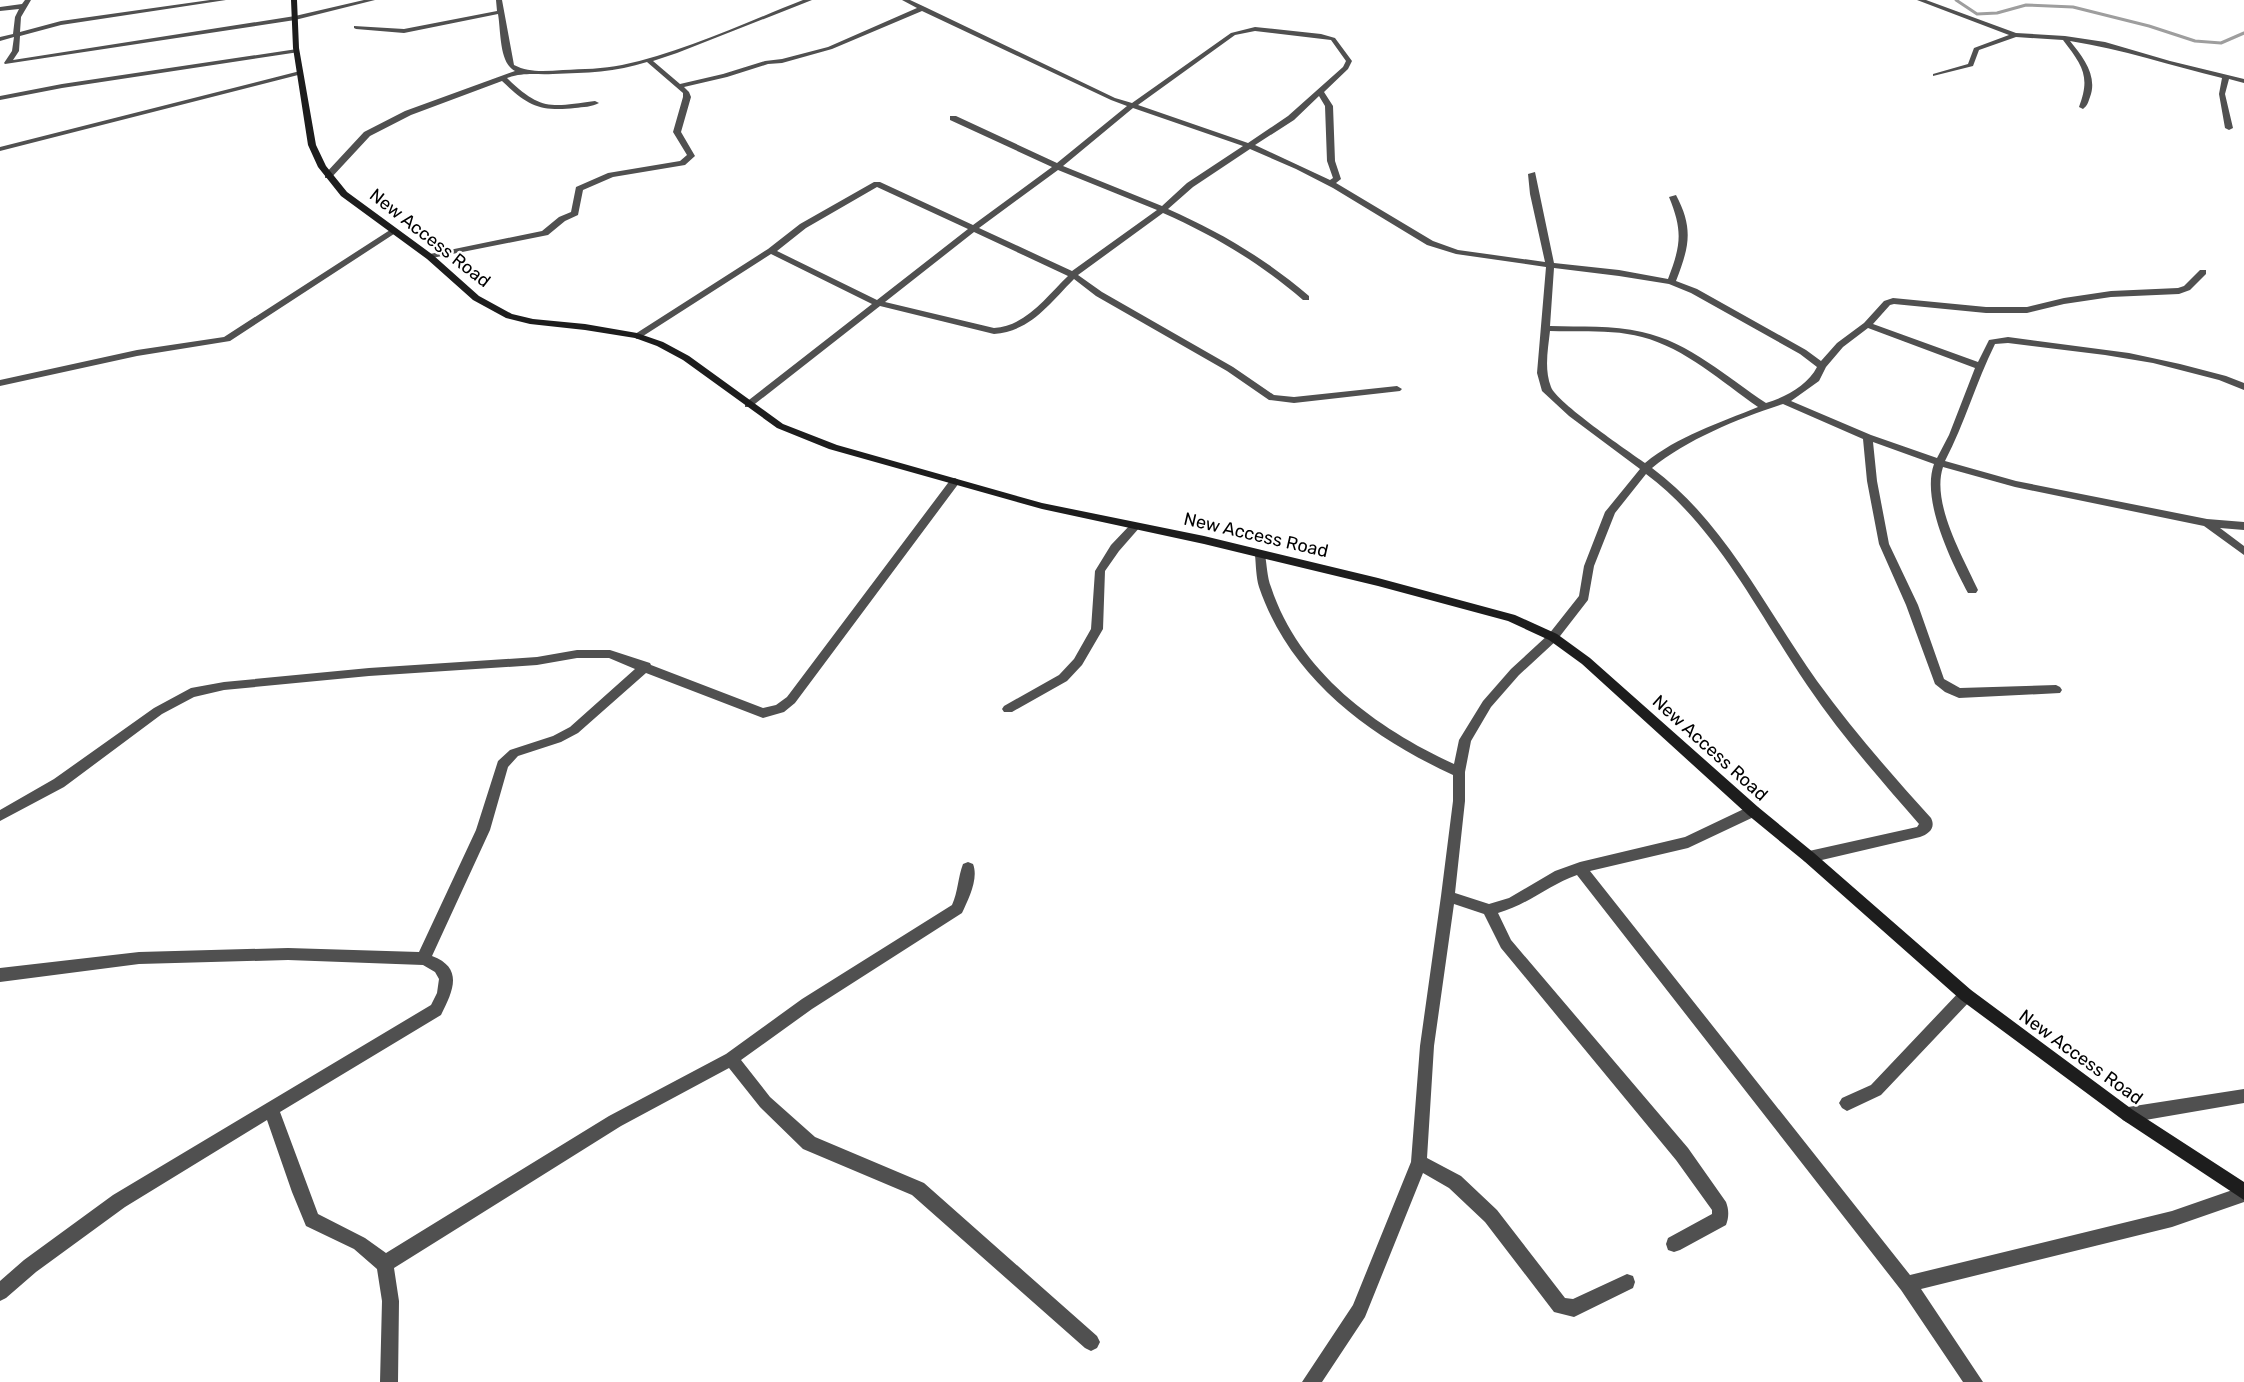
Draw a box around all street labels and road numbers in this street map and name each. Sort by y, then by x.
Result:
street label: New Access Road [365,184,495,292]
street label: New Access Road [1182,508,1330,562]
street label: New Access Road [1648,690,1772,806]
street label: New Access Road [2015,1005,2147,1109]

